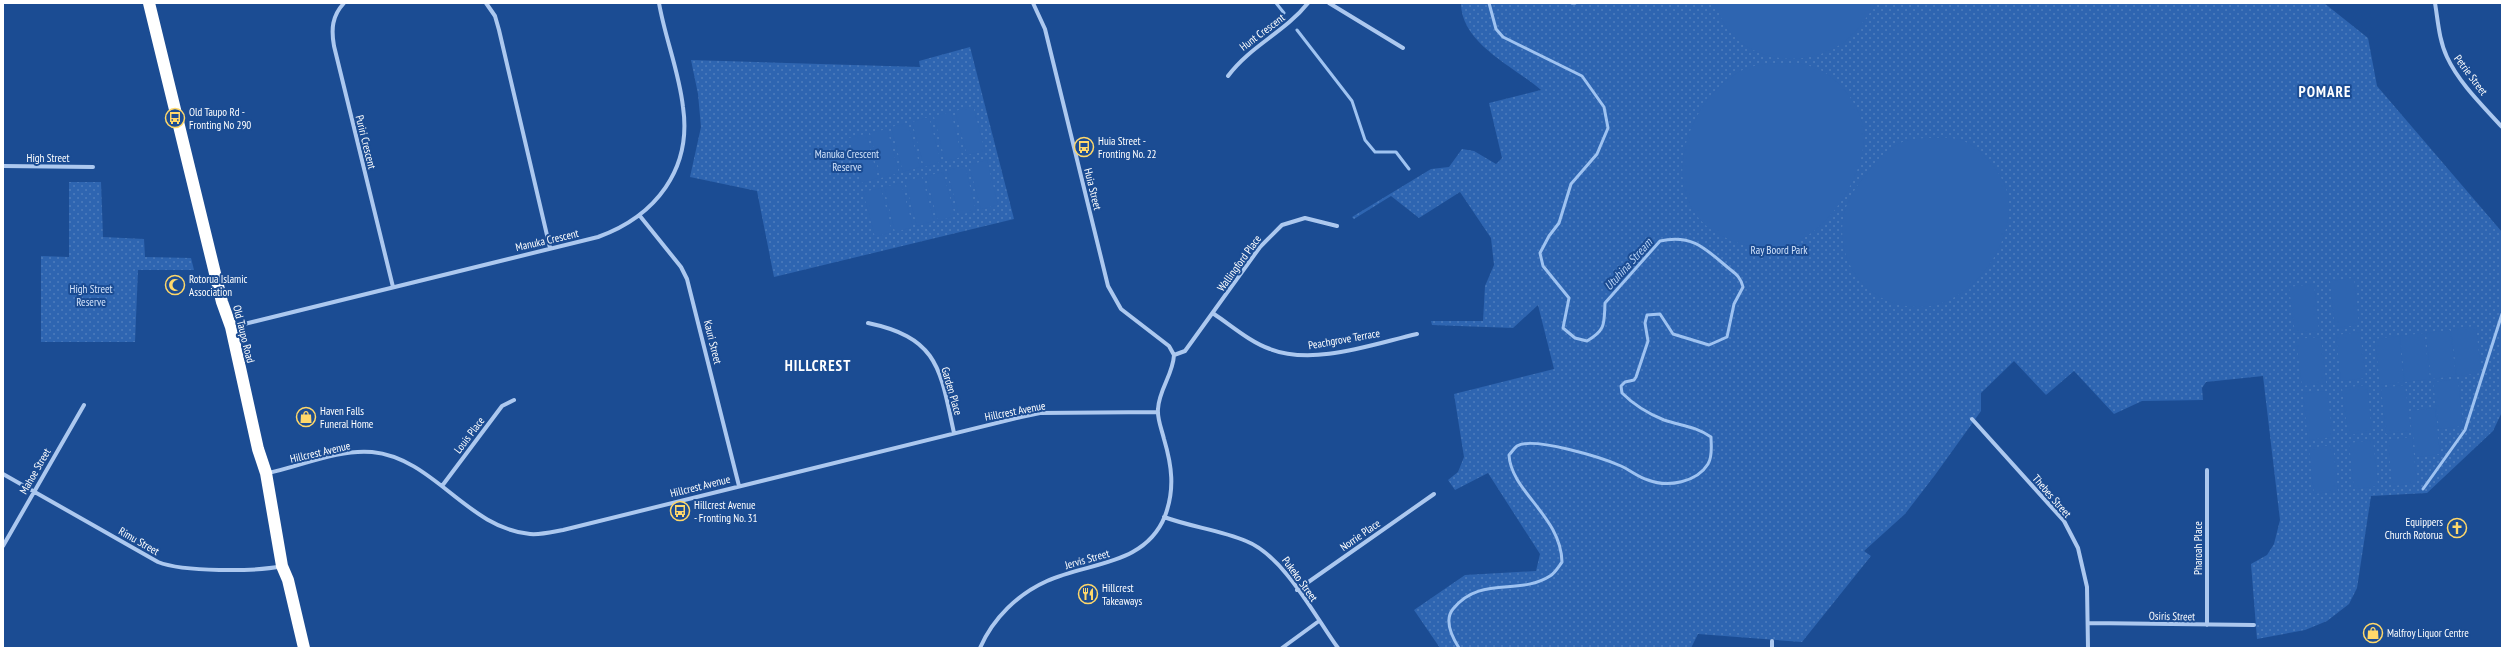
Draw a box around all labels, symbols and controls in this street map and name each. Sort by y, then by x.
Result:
street label: Hunt Crescent [1237,10,1287,54]
street label: Petrie Street [2451,52,2491,98]
district label: POMARE [2299,82,2351,101]
place label: Old Taupo Rd - Fronting No 290 [189,105,251,132]
bus stop icon: Old Taupo Rd - Fronting No 290 [164,107,186,129]
street label: Puriri Crescent [353,114,379,170]
place label: Huia Street - Fronting No. 22 [1098,134,1157,161]
bus stop icon: Huia Street - Fronting No. 22 [1073,136,1095,158]
park label: Manuka Crescent Reserve [815,147,879,174]
street label: High Street [27,151,69,165]
street label: Huia Street [1081,167,1105,211]
street label: Manuka Crescent [514,226,580,254]
street label: Wallingford Place [1214,232,1264,294]
water label: Utuhina Stream [1601,234,1656,293]
park label: Ray Boord Park [1751,243,1808,257]
place label: Rotorua Islamic Association [189,272,248,299]
mosque icon: Rotorua Islamic Association [164,274,186,296]
park label: High Street Reserve [70,282,112,309]
street label: Old Taupo Road [230,304,258,365]
street label: Kauri Street [701,319,725,365]
street label: Peachgrove Terrace [1307,326,1381,352]
district label: HILLCREST [785,356,851,375]
street label: Garden Place [938,365,966,417]
street label: Hillcrest Avenue [983,398,1047,424]
place label: Haven Falls Funeral Home [320,404,374,431]
shop icon: Haven Falls Funeral Home [295,406,317,428]
street label: Louis Place [451,414,488,456]
street label: Hillcrest Avenue [288,438,352,466]
street label: Mahoe Street [16,446,54,496]
street label: Hillcrest Avenue [668,472,732,500]
street label: Thebes Street [2030,472,2074,520]
place label: Hillcrest Avenue - Fronting No. 31 [694,498,757,525]
bus stop icon: Hillcrest Avenue - Fronting No. 31 [669,500,691,522]
place label: Equippers Church Rotorua [2385,515,2443,542]
street label: Norrie Place [1337,516,1383,554]
church icon: Equippers Church Rotorua [2446,517,2468,539]
street label: Pharoah Place [2191,521,2205,575]
street label: Rimu Street [116,524,162,558]
street label: Jervis Street [1062,546,1111,572]
street label: Pukeko Street [1279,554,1321,604]
place label: Hillcrest Takeaways [1102,581,1143,608]
restaurant icon: Hillcrest Takeaways [1077,583,1099,605]
street label: Osiris Street [2149,609,2195,623]
shop icon: Malfroy Liquor Centre [2362,622,2384,644]
place label: Malfroy Liquor Centre [2387,626,2469,640]

